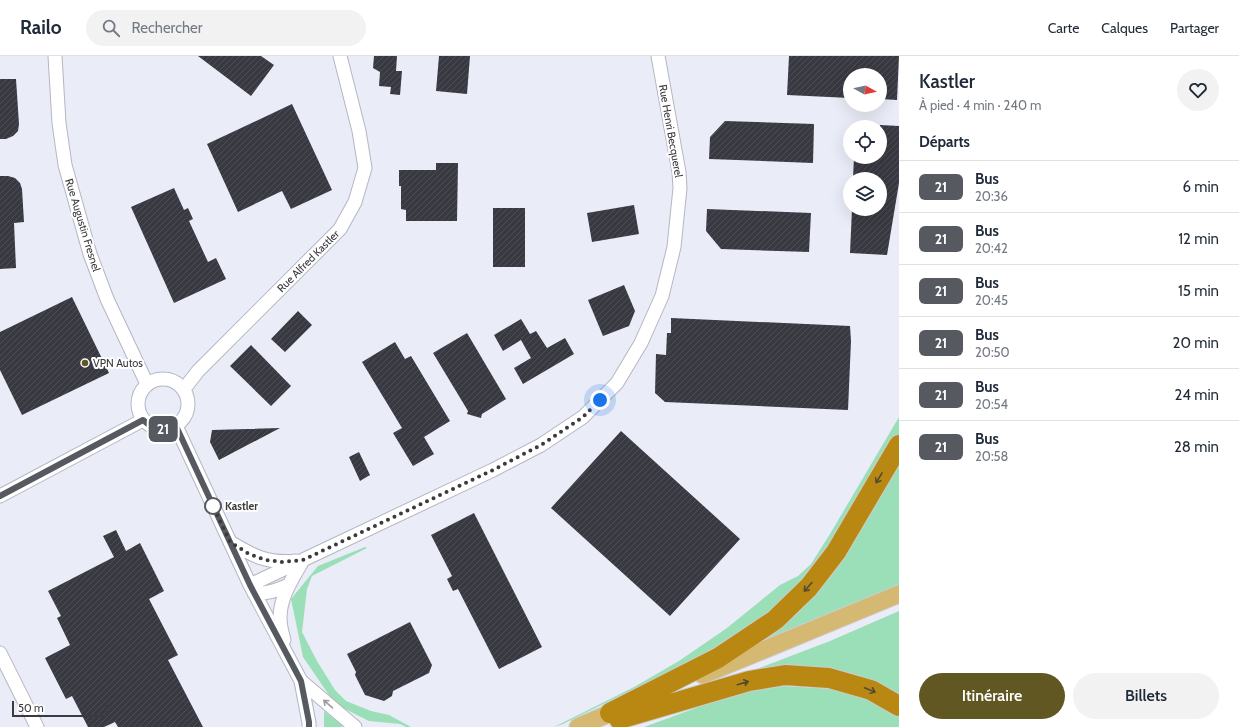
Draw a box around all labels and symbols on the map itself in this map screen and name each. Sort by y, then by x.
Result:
north arrow [843,68,887,112]
street label: Rue Henri Becquerel [656,83,686,179]
street label: Rue Augustin Fresnel [62,177,104,274]
street label: Rue Alfred Kastler [274,227,342,295]
place label: VPN Autos [93,356,143,370]
marker: VPN Autos [80,358,90,368]
your location [590,390,610,410]
line badge: 21 [145,416,181,442]
one-way arrow [875,472,883,484]
marker: Kastler [204,497,222,515]
place label: Kastler [225,499,258,513]
one-way arrow [803,582,813,592]
one-way arrow [736,679,749,686]
one-way arrow [864,687,876,695]
scale bar [12,699,107,718]
one-way arrow [322,700,333,709]

